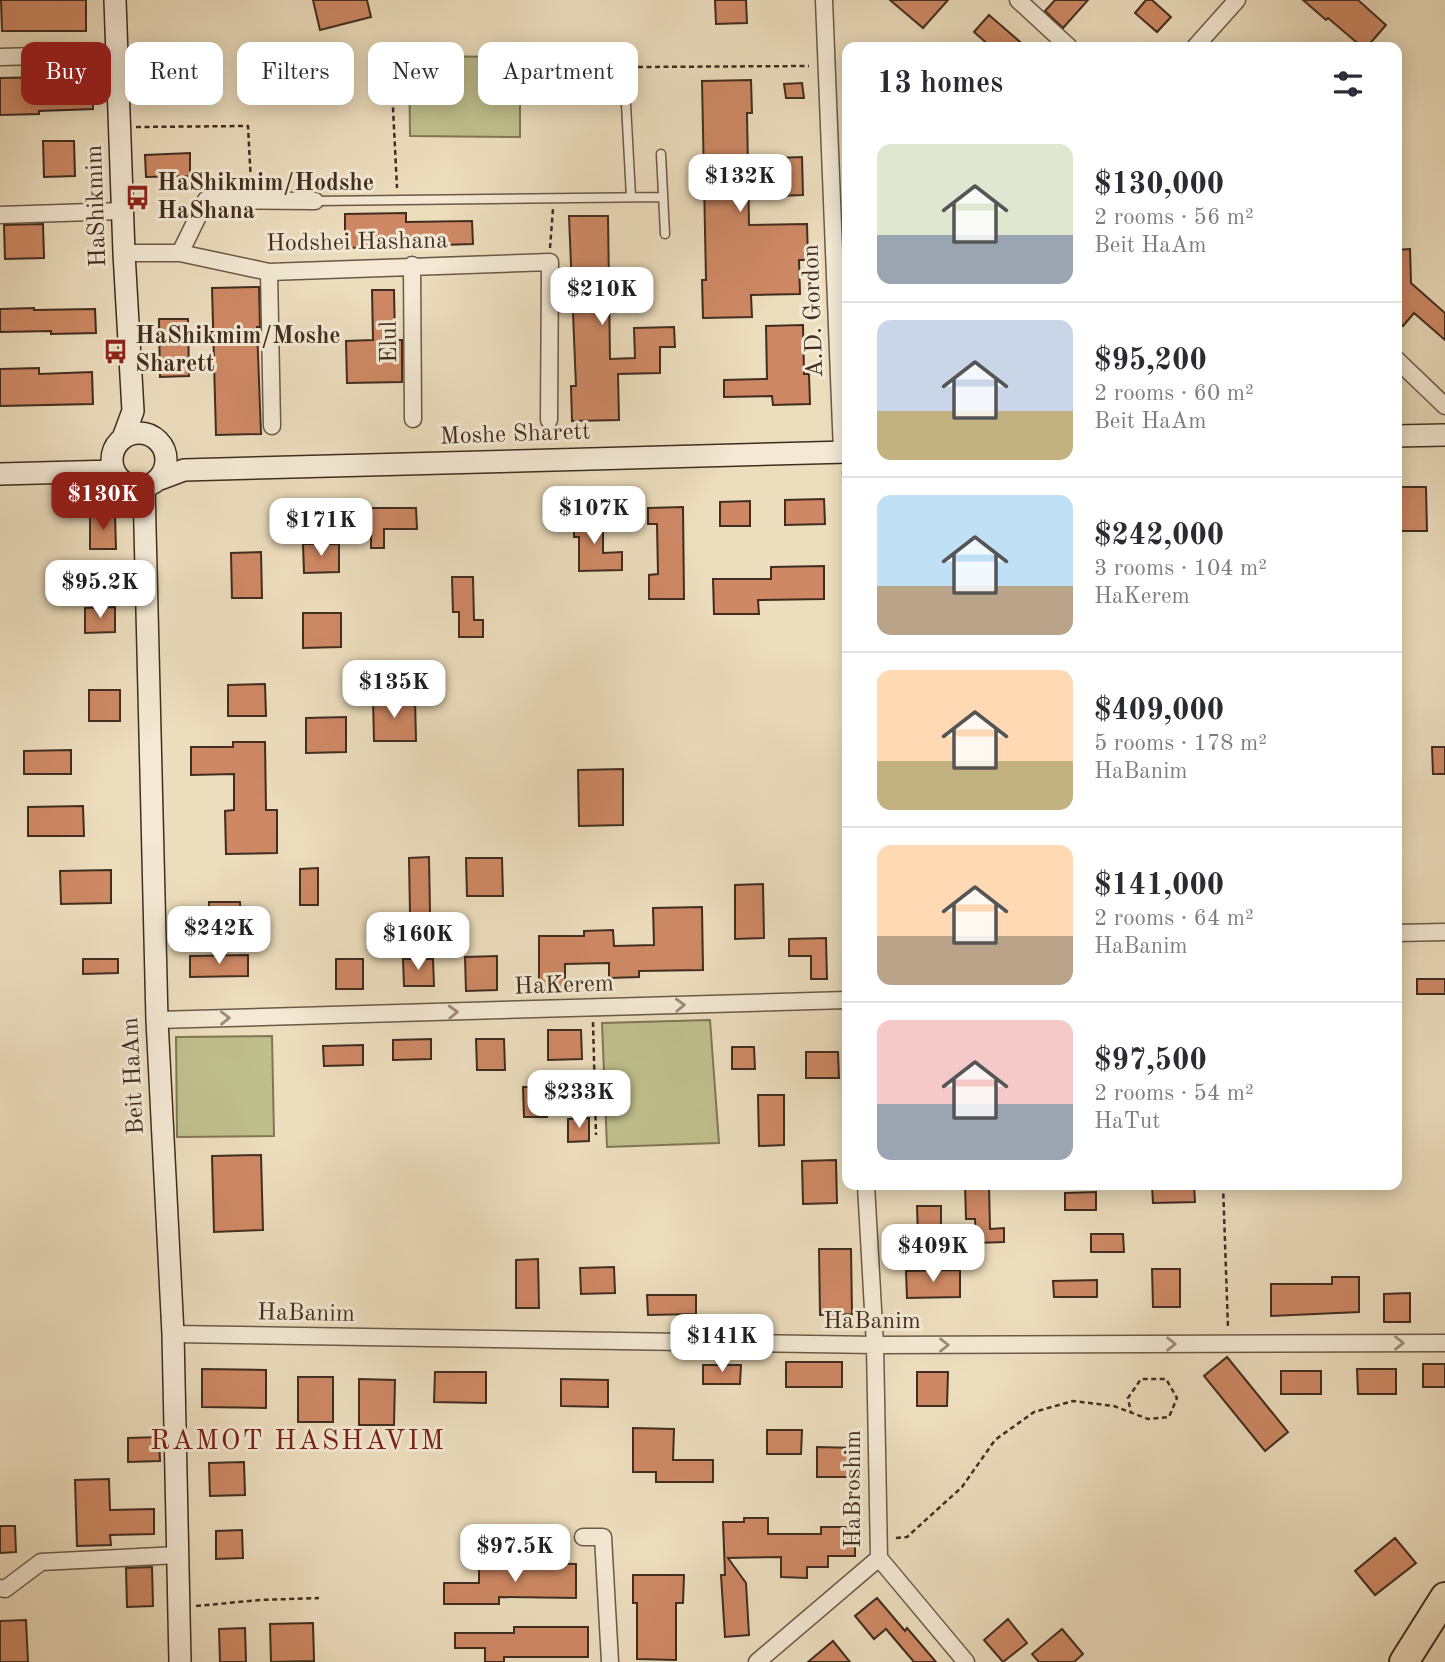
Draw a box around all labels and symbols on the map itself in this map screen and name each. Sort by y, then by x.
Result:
street label: HaShikmim [83,144,111,268]
pin: $132K [691,154,789,214]
place label: HaShikmim/Hodshe HaShana [157,172,374,224]
bus stop icon: HaShikmim/Hodshe HaShana [123,184,151,212]
street label: Hodshei Hashana [266,229,448,257]
street label: A.D. Gordon [800,244,828,378]
pin: $210K [553,268,651,327]
street label: Elul [378,321,402,363]
place label: HaShikmim/Moshe Sharett [135,325,341,377]
bus stop icon: HaShikmim/Moshe Sharett [101,337,129,365]
street label: Moshe Sharett [439,420,591,450]
pin: $130K [54,472,152,532]
pin: $107K [545,486,643,546]
pin: $171K [272,498,370,558]
pin: $95.2K [43,560,157,620]
pin: $135K [345,660,443,720]
pin: $242K [170,906,268,966]
pin: $160K [369,912,467,972]
street label: HaKerem [514,972,614,1000]
one-way arrow [675,998,686,1013]
one-way arrow [447,1004,458,1019]
one-way arrow [220,1010,231,1025]
street label: Beit HaAm [119,1017,149,1135]
pin: $233K [530,1070,628,1130]
pin: $409K [884,1224,982,1284]
street label: HaBanim [257,1301,355,1327]
street label: HaBanim [823,1310,921,1334]
pin: $141K [673,1314,771,1374]
one-way arrow [1394,1335,1404,1351]
one-way arrow [1166,1336,1177,1352]
one-way arrow [939,1337,949,1353]
district label: RAMOT HASHAVIM [150,1428,446,1456]
street label: HaBroshim [842,1430,866,1548]
pin: $97.5K [458,1524,572,1584]

